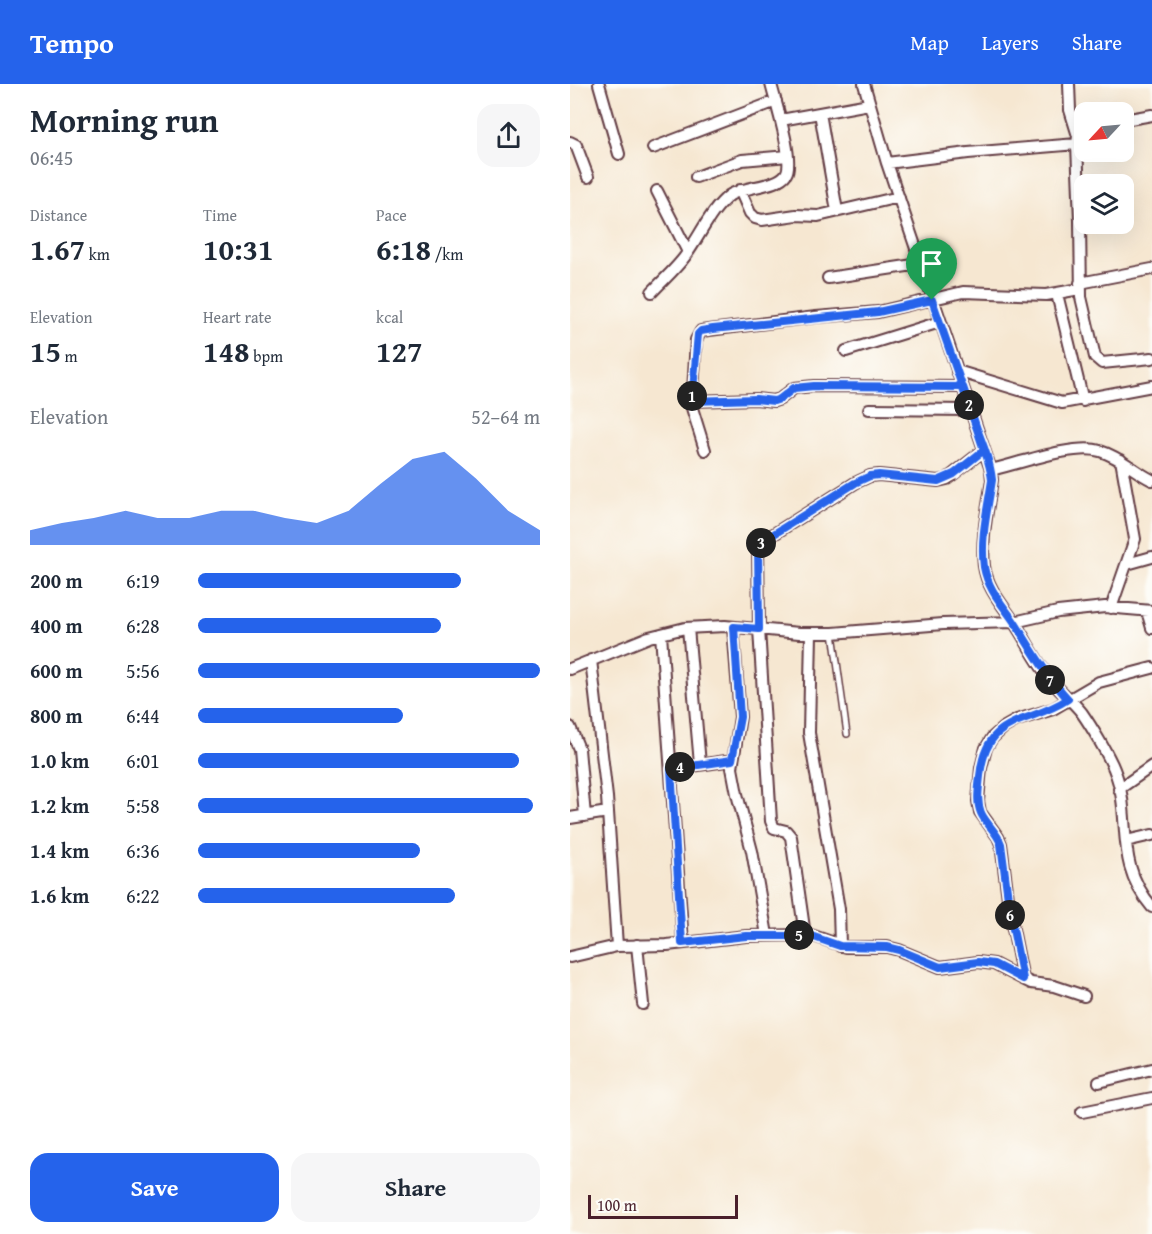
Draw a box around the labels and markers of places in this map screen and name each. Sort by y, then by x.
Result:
pin [906,238,957,300]
pin: 1 [677,381,707,411]
pin: 2 [954,390,984,420]
pin: 3 [746,528,776,558]
pin: 7 [1035,665,1065,695]
pin: 4 [665,752,695,782]
pin: 6 [995,900,1025,930]
pin: 5 [784,920,814,950]

